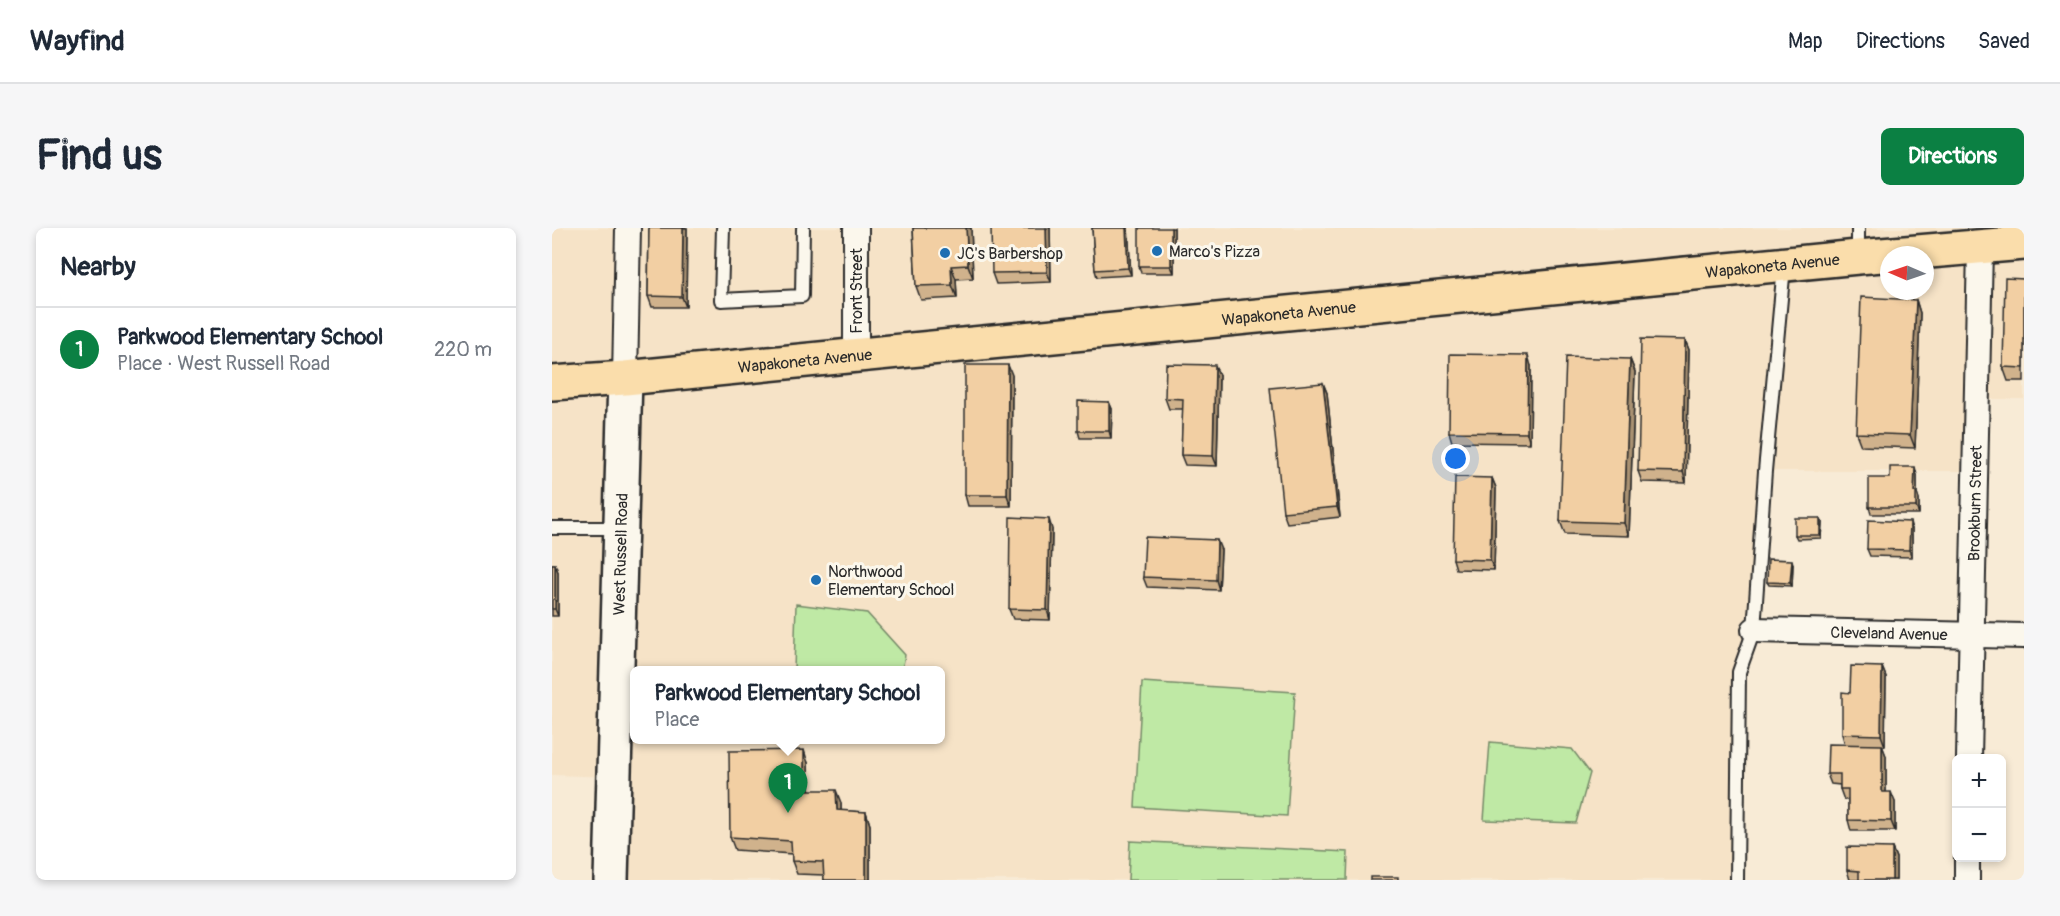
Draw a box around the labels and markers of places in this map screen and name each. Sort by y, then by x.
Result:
place label: Marco's Pizza [1169,242,1260,262]
place label: JC's Barbershop [957,244,1063,264]
marker: Marco's Pizza [1150,244,1164,258]
marker: JC's Barbershop [938,246,952,260]
place label: Northwood Elementary School [828,562,954,600]
marker: Northwood Elementary School [809,573,823,587]
pin: 1 [768,764,808,813]

